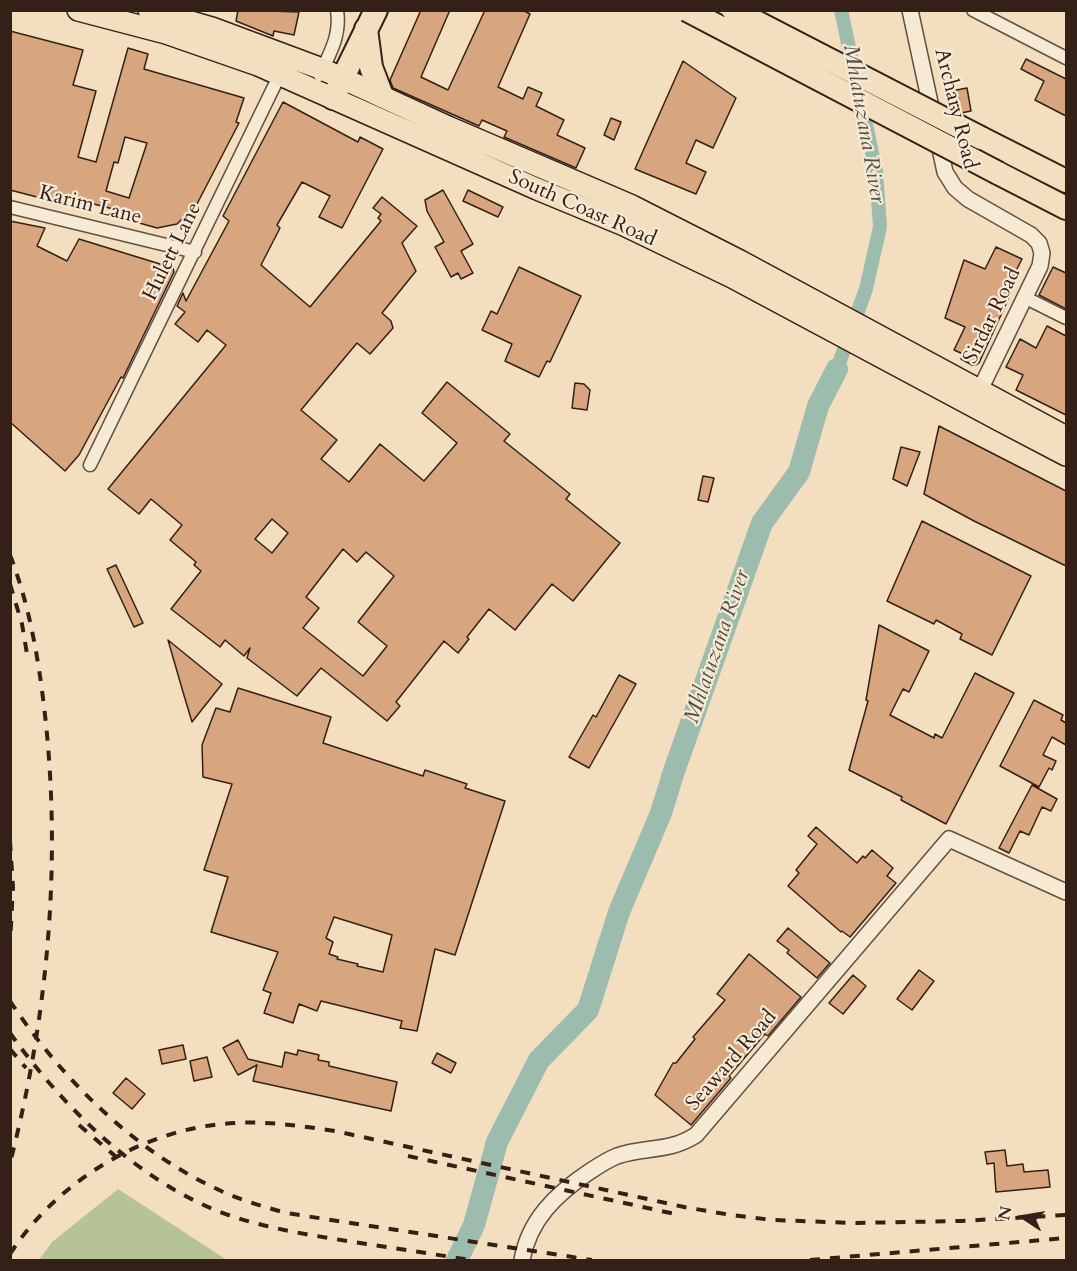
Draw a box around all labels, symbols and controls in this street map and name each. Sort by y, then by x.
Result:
water label: Mhlatuzana River [836,43,890,205]
street label: Archary Road [928,46,982,172]
street label: South Coast Road [504,165,660,253]
street label: Karim Lane [36,181,144,231]
street label: Hulett Lane [138,199,208,305]
street label: Sirdar Road [959,264,1027,368]
water label: Mhlatuzana River [679,567,757,727]
street label: Seaward Road [681,1005,783,1117]
north arrow [993,1187,1053,1247]
text: N [993,1204,1018,1222]

